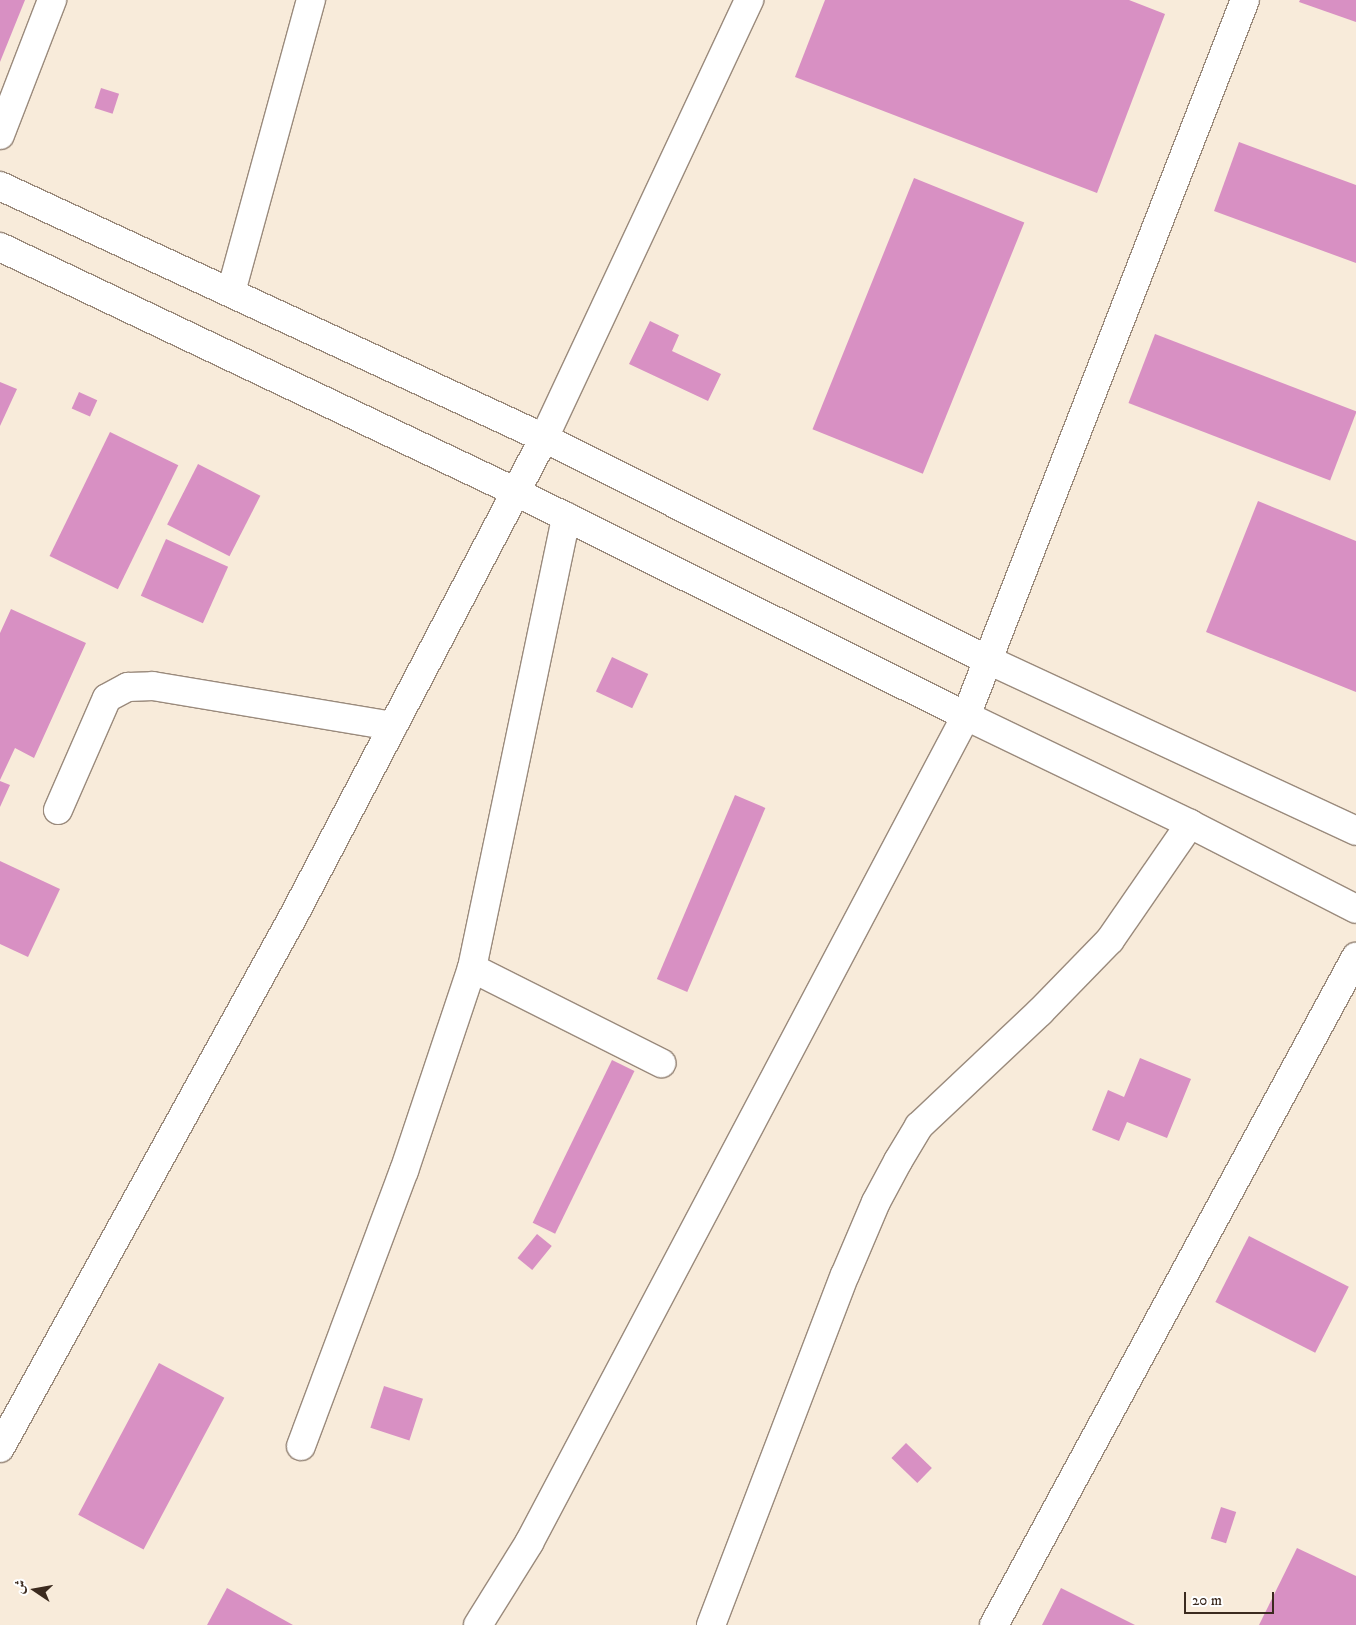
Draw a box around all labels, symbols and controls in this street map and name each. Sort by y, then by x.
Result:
north arrow [10,1565,60,1615]
text: ش [10,1578,31,1596]
scale bar [1186,1582,1276,1614]
text: 20 m [1192,1591,1222,1610]

